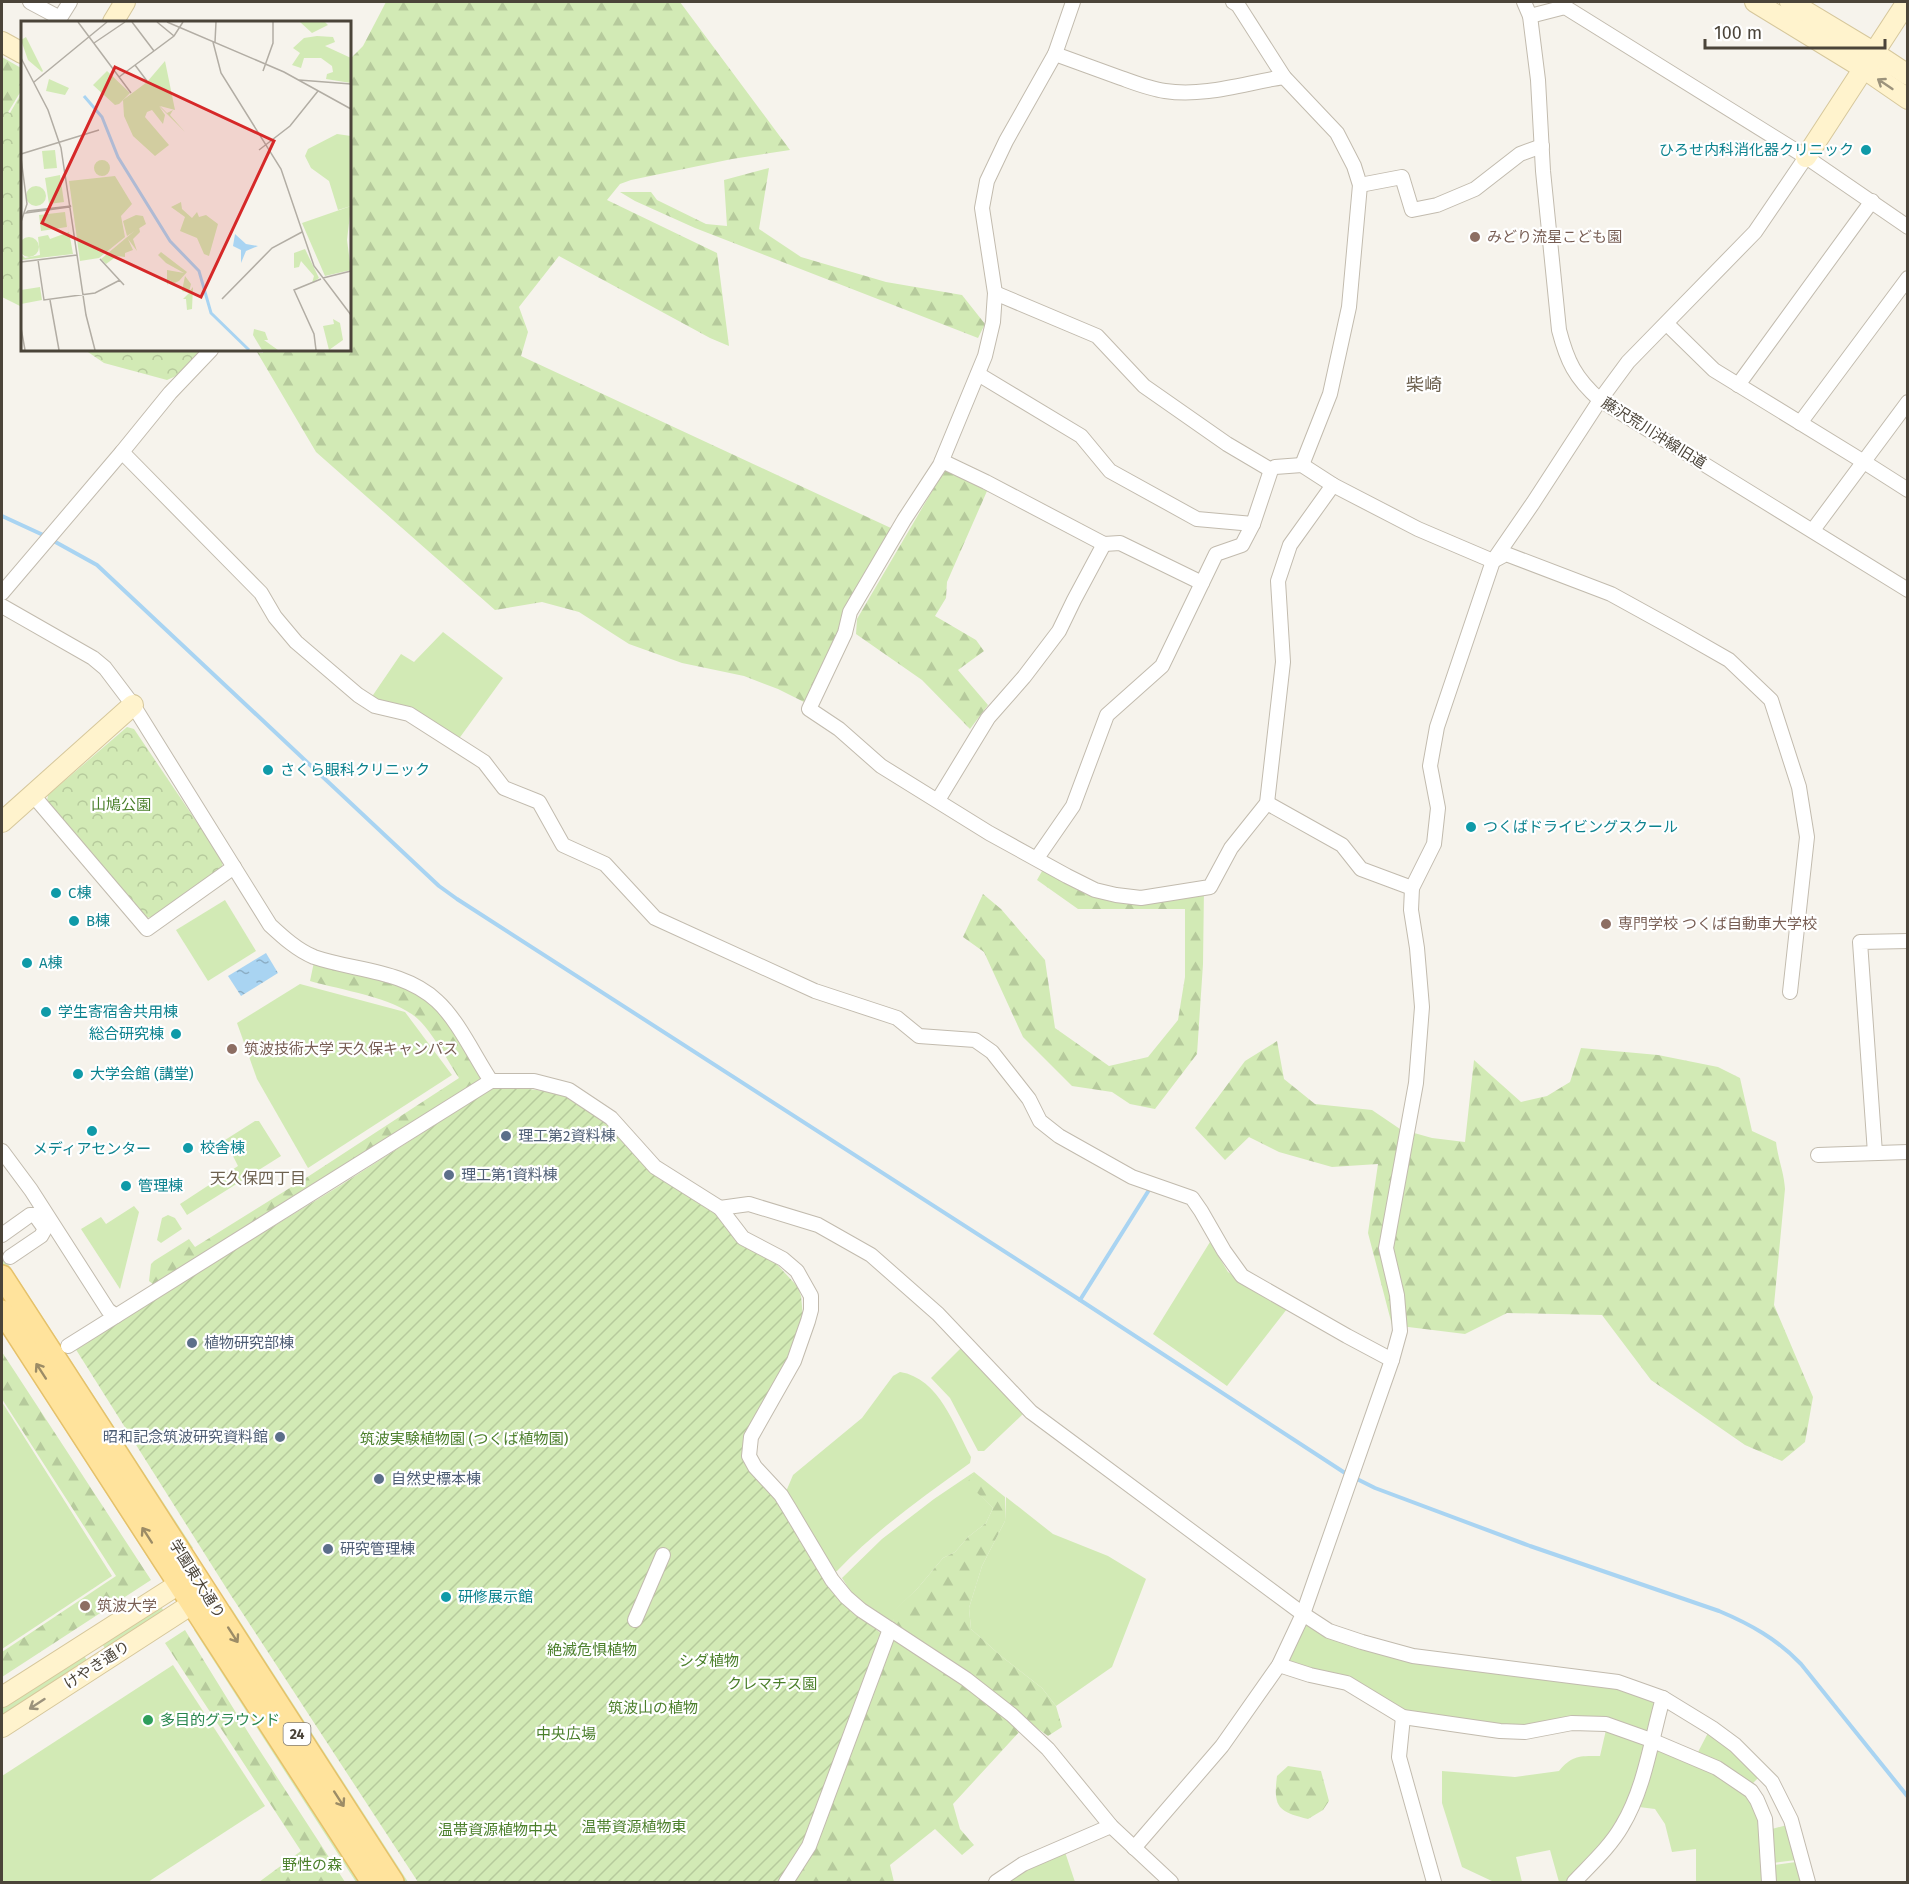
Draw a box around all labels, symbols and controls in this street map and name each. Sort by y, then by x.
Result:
scale bar [1705,12,1885,50]
inset map [21,21,351,351]
text: 100 m [1714,22,1762,44]
one-way arrow [1878,78,1894,90]
place label: ひろせ内科消化器クリニック [1659,141,1854,159]
marker: ひろせ内科消化器クリニック [1859,143,1873,157]
place label: みどり流星こども園 [1487,228,1622,246]
marker: みどり流星こども園 [1468,230,1482,244]
district label: 柴崎 [1406,374,1442,396]
street label: 藤沢荒川沖線旧道 [1598,394,1710,472]
place label: さくら眼科クリニック [280,761,430,779]
marker: さくら眼科クリニック [261,763,275,777]
park label: 山鳩公園 [91,796,151,814]
place label: つくばドライビングスクール [1483,818,1678,836]
marker: つくばドライビングスクール [1464,820,1478,834]
place label: C棟 [68,884,91,902]
marker: C棟 [49,886,63,900]
place label: B棟 [86,912,110,930]
marker: B棟 [67,914,81,928]
place label: 専門学校 つくば自動車大学校 [1618,915,1817,933]
marker: 専門学校 つくば自動車大学校 [1599,917,1613,931]
place label: A棟 [39,954,63,972]
marker: A棟 [20,956,34,970]
place label: 学生寄宿舎共用棟 [58,1003,178,1021]
marker: 学生寄宿舎共用棟 [39,1005,53,1019]
place label: 総合研究棟 [89,1025,164,1043]
marker: 総合研究棟 [169,1027,183,1041]
place label: 筑波技術大学 天久保キャンパス [244,1040,458,1058]
marker: 筑波技術大学 天久保キャンパス [225,1042,239,1056]
place label: 大学会館 (講堂) [90,1065,194,1083]
marker: 大学会館 (講堂) [71,1067,85,1081]
marker: メディアセンター [85,1124,99,1138]
place label: 理工第2資料棟 [518,1127,615,1145]
marker: 理工第2資料棟 [499,1129,513,1143]
place label: 校舎棟 [200,1139,245,1157]
place label: メディアセンター [33,1140,151,1158]
marker: 校舎棟 [181,1141,195,1155]
place label: 理工第1資料棟 [461,1166,558,1184]
marker: 理工第1資料棟 [442,1168,456,1182]
district label: 天久保四丁目 [210,1169,306,1188]
place label: 管理棟 [138,1177,183,1195]
marker: 管理棟 [119,1179,133,1193]
place label: 植物研究部棟 [204,1334,294,1352]
marker: 植物研究部棟 [185,1336,199,1350]
one-way arrow [35,1363,48,1380]
place label: 昭和記念筑波研究資料館 [103,1428,268,1446]
marker: 昭和記念筑波研究資料館 [273,1430,287,1444]
park label: 筑波実験植物園 (つくば植物園) [360,1430,568,1448]
place label: 自然史標本棟 [391,1470,481,1488]
marker: 自然史標本棟 [372,1472,386,1486]
one-way arrow [141,1527,153,1544]
street label: 学園東大通り [166,1536,228,1622]
place label: 研究管理棟 [340,1540,415,1558]
marker: 研究管理棟 [321,1542,335,1556]
place label: 研修展示館 [458,1588,533,1606]
marker: 研修展示館 [439,1590,453,1604]
place label: 筑波大学 [97,1597,157,1615]
marker: 筑波大学 [78,1599,92,1613]
one-way arrow [227,1626,239,1643]
street label: けやき通り [61,1637,133,1693]
park label: 絶滅危惧植物 [547,1641,637,1659]
park label: シダ植物 [679,1652,739,1670]
park label: クレマチス園 [727,1675,817,1693]
one-way arrow [29,1698,46,1710]
park label: 筑波山の植物 [608,1699,698,1717]
place label: 多目的グラウンド [160,1711,280,1729]
marker: 多目的グラウンド [141,1713,155,1727]
road number: 24 [284,1723,310,1745]
park label: 中央広場 [536,1725,596,1743]
one-way arrow [333,1790,345,1807]
park label: 温帯資源植物東 [581,1818,687,1836]
park label: 温帯資源植物中央 [438,1821,558,1839]
park label: 野性の森 [282,1856,342,1874]

